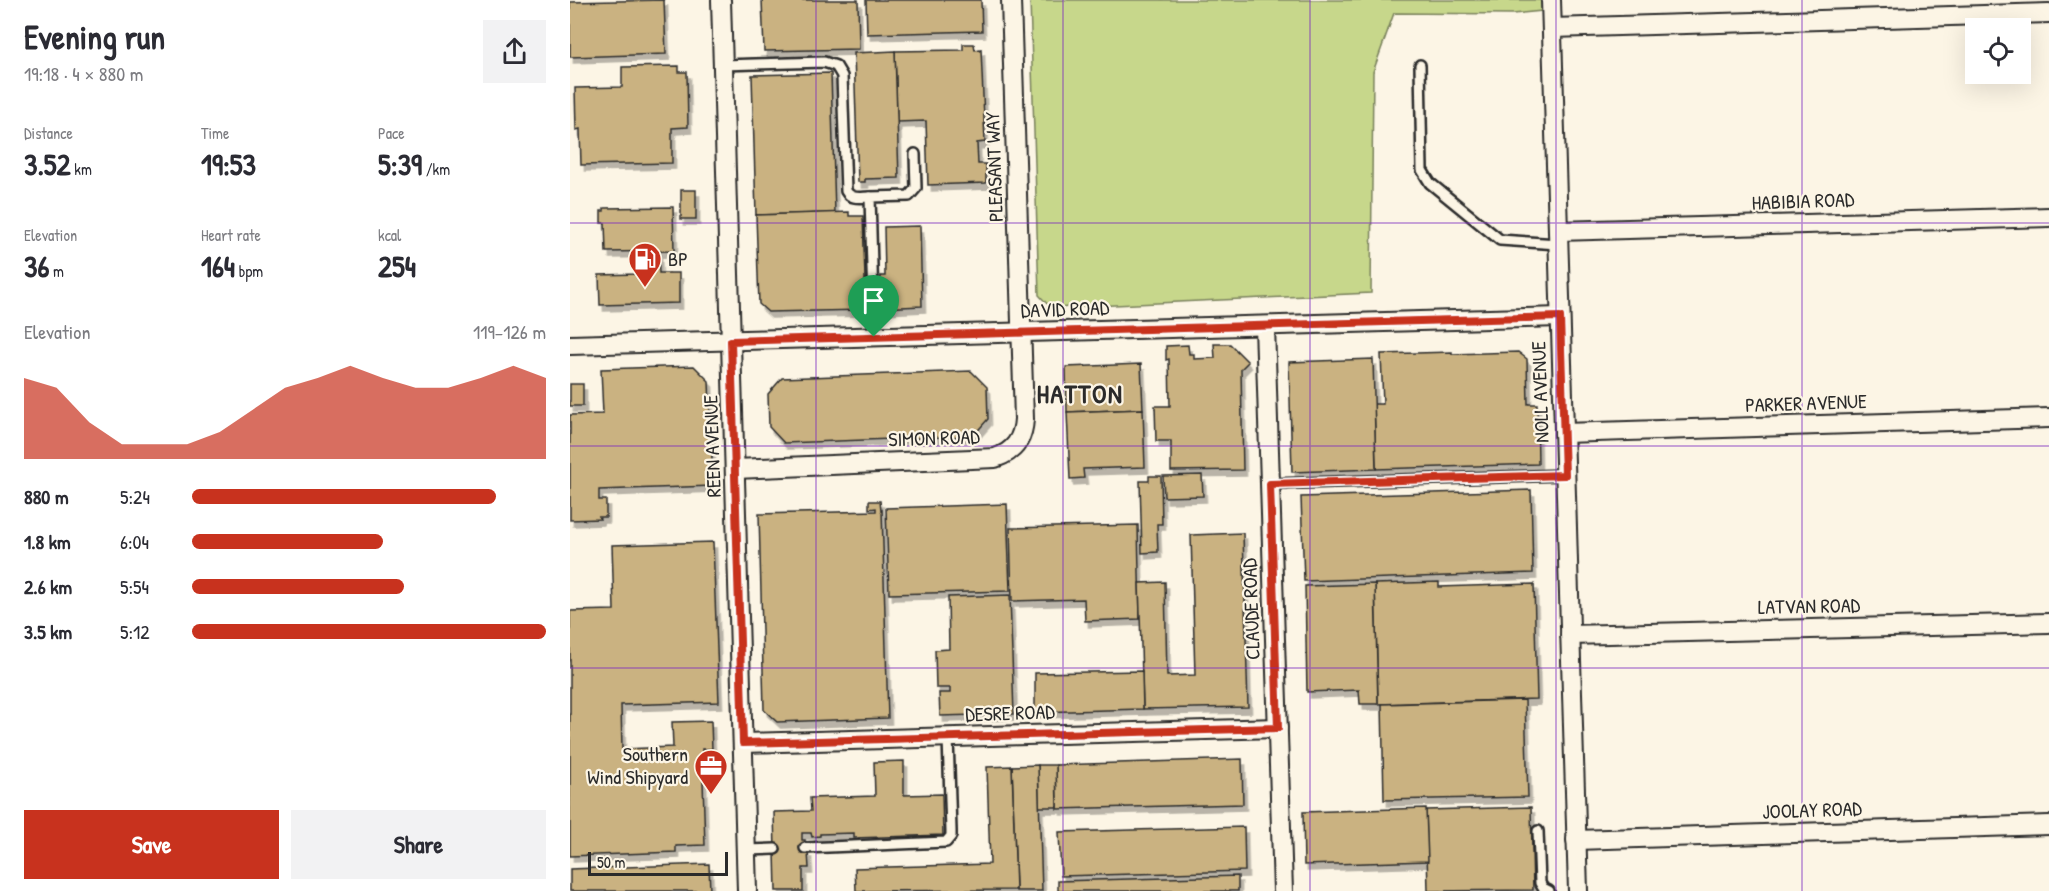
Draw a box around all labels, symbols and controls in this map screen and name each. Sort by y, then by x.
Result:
text: Evening run [24,15,165,59]
map controls [1965,18,2031,84]
button: locate [1965,18,2031,84]
button: share [483,20,546,83]
text: 19:18 · 4 × 880 m [24,60,143,87]
street label: PLEASANT WAY [978,111,1009,223]
text: Distance [24,122,73,144]
text: Time [201,122,229,144]
text: Pace [378,122,405,144]
text: 3.52 [24,144,71,184]
text: 19:53 [201,144,256,184]
text: 5:39 [378,144,422,184]
text: km [71,158,92,180]
text: /km [422,158,450,180]
street label: HABIBIA ROAD [1751,185,1855,216]
text: Elevation [24,224,77,246]
text: Heart rate [201,224,261,246]
text: kcal [378,224,401,246]
fuel station icon: BP [627,241,663,288]
place label: BP [668,245,688,272]
text: 36 [24,246,49,286]
text: 164 [201,246,235,286]
text: 254 [378,246,416,286]
text: m [49,260,64,282]
text: bpm [235,260,263,282]
pin [848,275,899,337]
icon: arrive [857,284,890,317]
street label: DAVID ROAD [1020,293,1110,324]
text: Elevation [24,318,90,345]
text: 119–126 m [473,318,546,345]
street label: NOLL AVENUE [1524,341,1555,443]
district label: HATTON [1037,376,1123,411]
street label: PARKER AVENUE [1745,387,1867,418]
street label: REEN AVENUE [696,394,727,498]
street label: SIMON ROAD [888,422,981,453]
text: 880 m [24,483,68,510]
text: 5:24 [120,483,150,510]
text: 1.8 km [24,528,71,555]
text: 6:04 [120,528,149,555]
street label: CLAUDE ROAD [1235,557,1266,660]
text: 2.6 km [24,573,72,600]
text: 5:54 [120,573,149,600]
street label: LATVAN ROAD [1758,591,1861,620]
text: 3.5 km [24,618,72,645]
text: 5:12 [120,618,150,645]
street label: DESRE ROAD [965,697,1056,728]
place label: Southern Wind Shipyard [587,740,688,790]
office icon: Southern Wind Shipyard [693,748,729,795]
street label: JOOLAY ROAD [1762,794,1863,825]
button: Save [24,810,279,879]
button: Share [291,810,546,879]
scale bar [588,849,728,876]
text: 50 m [597,851,626,873]

